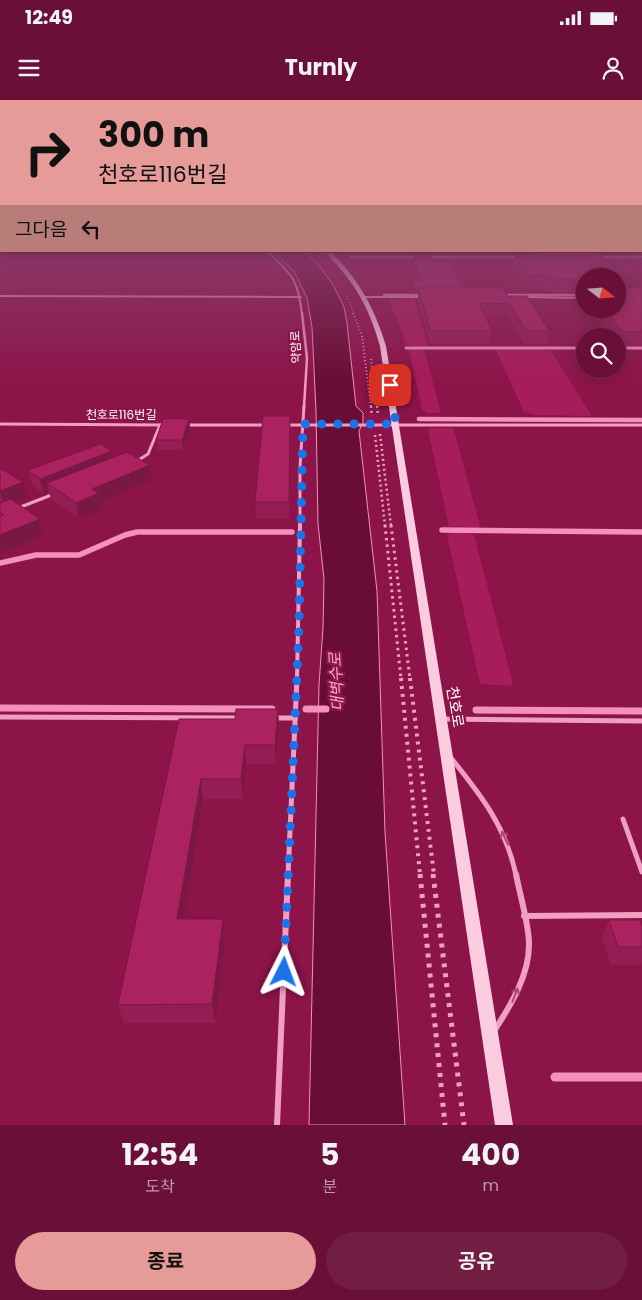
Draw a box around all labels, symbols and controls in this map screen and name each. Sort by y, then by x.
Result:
text: 12:49 [25,4,73,31]
text: Turnly [285,52,357,83]
icon: menu [15,54,43,82]
icon: person [599,54,627,82]
text: 300 m [98,110,209,159]
icon: right [15,120,80,185]
text: 천호로116번길 [98,159,227,190]
icon: left [77,215,105,243]
text: 그다음 [15,216,67,243]
north arrow [576,268,626,318]
map controls [576,268,626,378]
button: search [576,328,626,378]
street label: 약암로 [286,330,305,364]
pin [369,364,411,406]
icon: arrive [376,371,404,399]
street label: 천호로116번길 [86,406,156,423]
water label: 대벽수로 [323,651,350,712]
street label: 천호로 [442,685,469,729]
one-way arrow [500,831,509,846]
position arrow [257,945,309,997]
one-way arrow [511,988,520,1003]
text: 12:54 [122,1133,198,1176]
text: 5 [320,1133,339,1176]
text: 400 [461,1133,520,1176]
text: m [482,1174,499,1197]
text: 도착 [145,1175,175,1198]
text: 분 [322,1175,337,1198]
button: 종료 [15,1232,316,1290]
button: 공유 [326,1232,627,1290]

